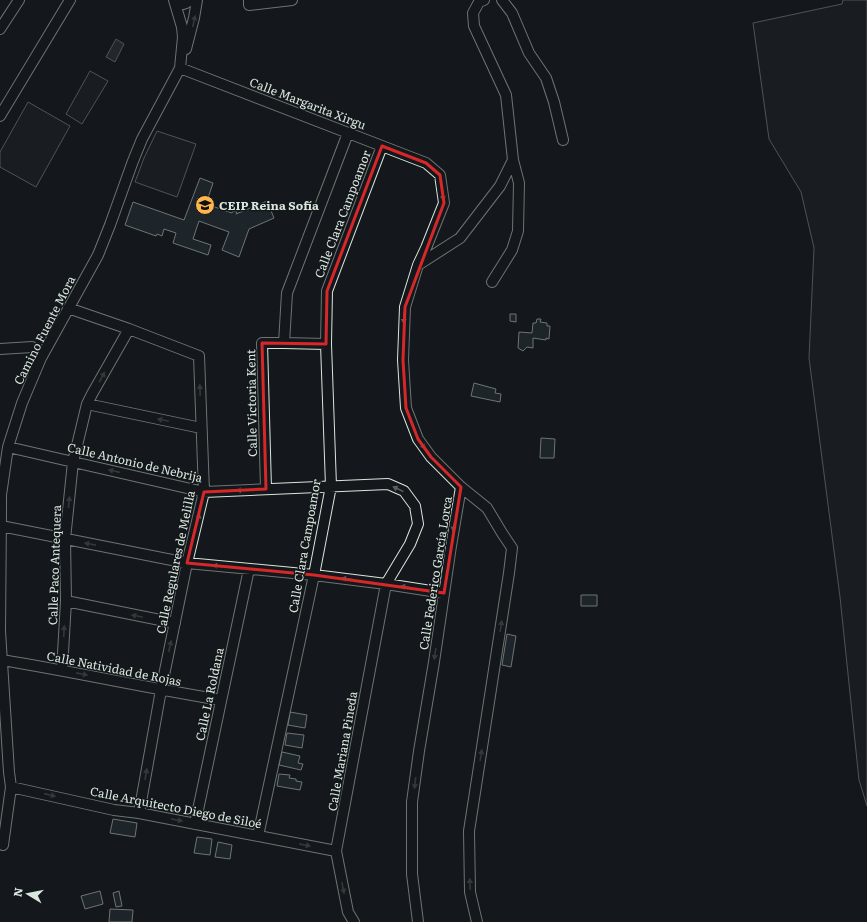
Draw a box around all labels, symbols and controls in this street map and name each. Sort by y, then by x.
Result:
one-way arrow [191,15,197,27]
street label: Calle Margarita Xirgu [247,72,369,134]
street label: Calle Clara Campoamor [309,147,375,280]
one-way arrow [440,189,446,201]
school or university icon: CEIP Reina Sofía [194,194,216,216]
place label: CEIP Reina Sofía [219,196,319,214]
street label: Camino Fuente Mora [9,272,80,388]
one-way arrow [401,312,408,324]
street label: Calle Victoria Kent [241,349,261,457]
one-way arrow [98,371,105,383]
one-way arrow [197,383,203,396]
one-way arrow [157,417,169,423]
street label: Calle Antonio de Nebrija [66,438,205,486]
one-way arrow [418,439,426,450]
one-way arrow [108,468,120,474]
street label: Calle Clara Campoamor [283,477,325,614]
one-way arrow [393,486,404,492]
one-way arrow [235,487,248,493]
street label: Calle Regulares de Melilla [151,488,199,635]
street label: Calle Federico García Lorca [414,494,456,651]
one-way arrow [65,496,72,508]
street label: Calle Paco Antequera [43,504,65,625]
one-way arrow [195,513,201,526]
one-way arrow [451,520,457,532]
one-way arrow [84,541,96,547]
one-way arrow [212,563,224,569]
one-way arrow [341,576,353,582]
one-way arrow [400,584,412,590]
one-way arrow [131,612,143,618]
one-way arrow [498,620,504,632]
one-way arrow [61,625,68,637]
one-way arrow [168,640,174,653]
street label: Calle La Roldana [190,645,228,742]
street label: Calle Natividad de Rojas [45,646,183,690]
one-way arrow [432,648,438,661]
one-way arrow [76,672,88,678]
street label: Calle Mariana Pineda [323,689,361,812]
one-way arrow [478,749,484,761]
one-way arrow [143,768,149,780]
one-way arrow [411,777,418,789]
street label: Calle Arquitecto Diego de Siloé [89,782,263,832]
one-way arrow [43,793,56,799]
one-way arrow [171,817,183,823]
one-way arrow [298,842,311,848]
north arrow [8,874,48,914]
one-way arrow [467,877,473,890]
one-way arrow [340,881,346,894]
text: N [8,886,26,898]

